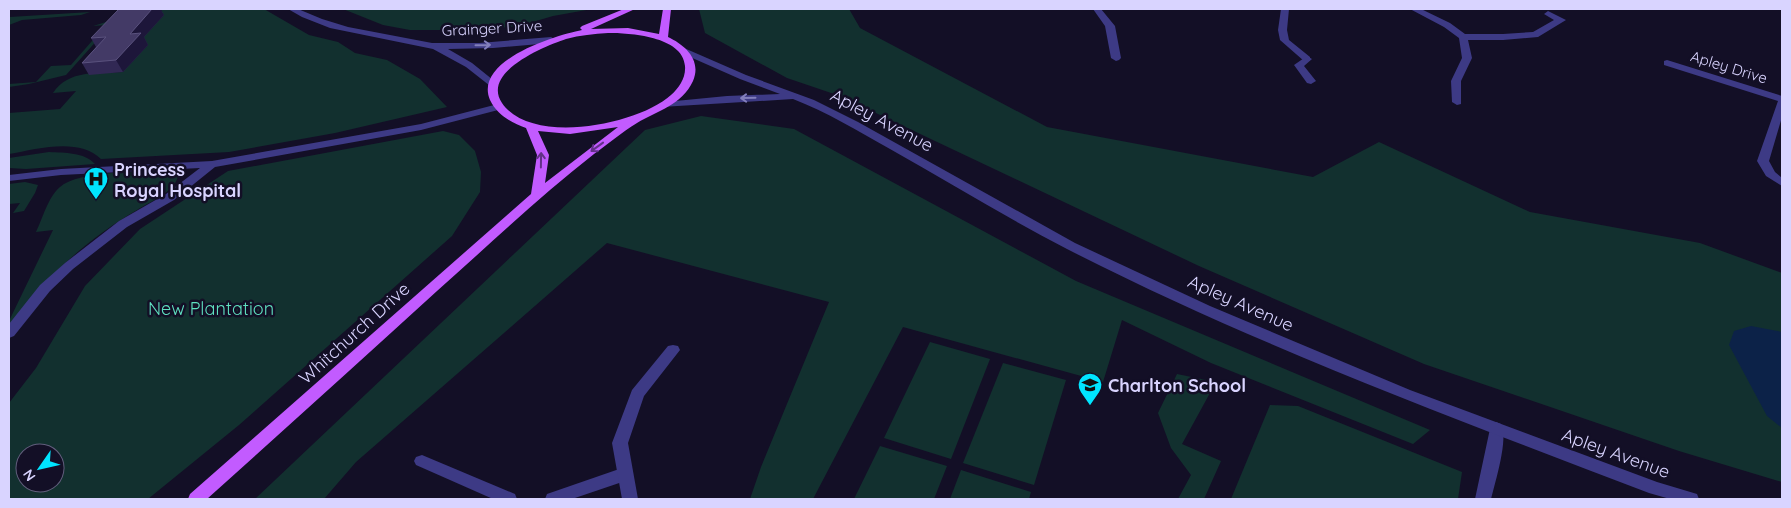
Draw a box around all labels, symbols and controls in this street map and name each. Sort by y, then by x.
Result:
street label: Grainger Drive [441,16,543,40]
one-way arrow [475,41,491,50]
street label: Apley Drive [1688,46,1770,88]
street label: Apley Avenue [827,83,937,157]
one-way arrow [740,93,756,103]
one-way arrow [590,142,604,152]
one-way arrow [536,152,546,168]
place label: Princess Royal Hospital [114,158,241,202]
hospital icon: Princess Royal Hospital [83,166,109,200]
street label: Apley Avenue [1185,269,1297,337]
street label: Whitchurch Drive [294,277,414,389]
park label: New Plantation [148,297,274,320]
school or university icon: Charlton School [1077,372,1103,406]
place label: Charlton School [1108,374,1246,397]
street label: Apley Avenue [1559,423,1673,483]
north arrow [15,443,65,493]
text: N [19,466,40,485]

